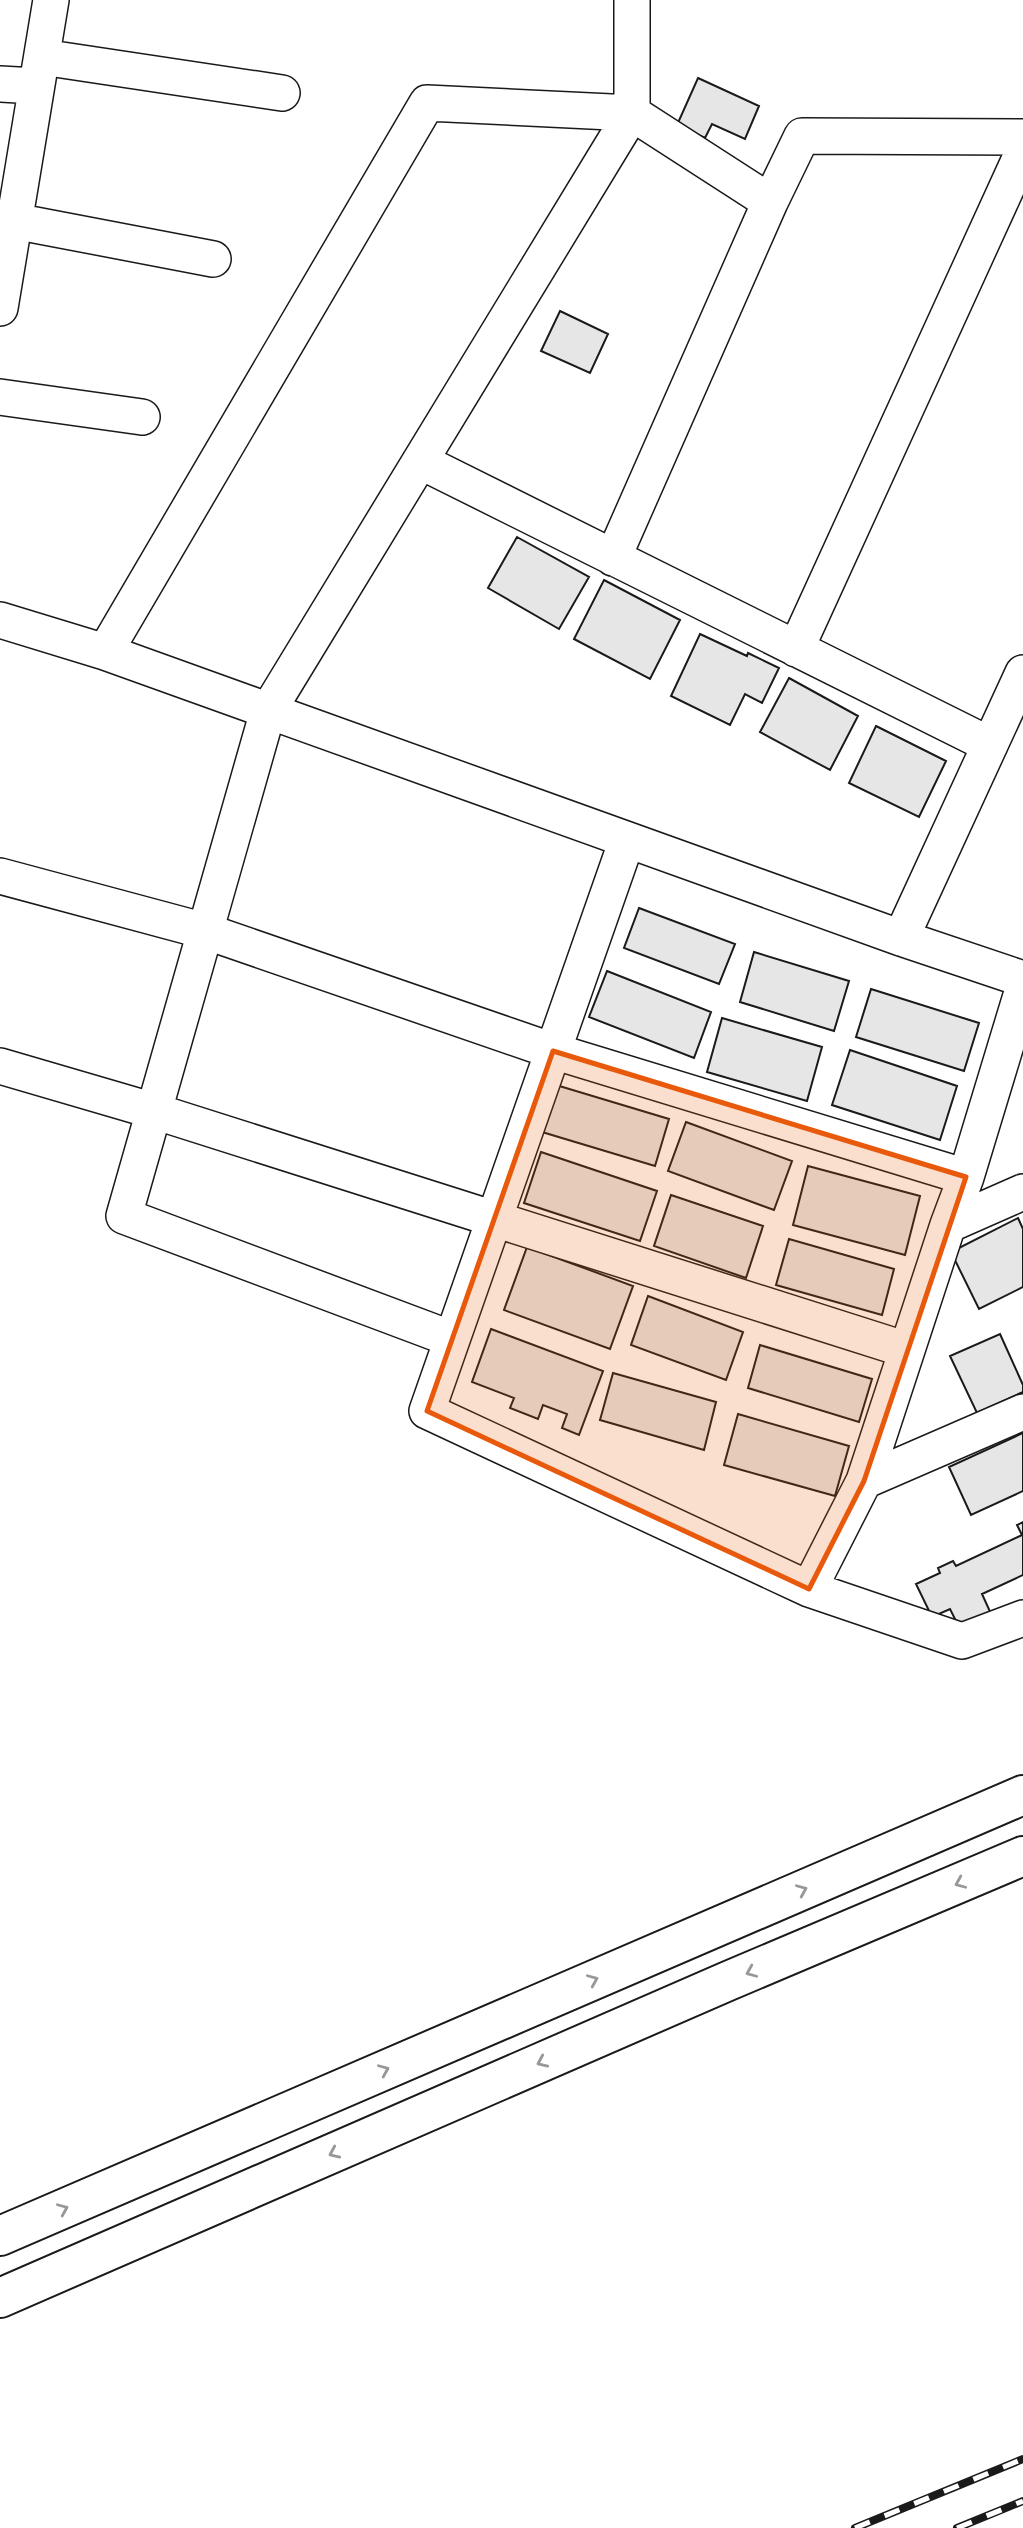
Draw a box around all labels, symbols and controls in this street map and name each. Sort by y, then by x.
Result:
one-way arrow [955,1874,967,1888]
one-way arrow [794,1884,807,1898]
one-way arrow [746,1963,758,1977]
one-way arrow [586,1974,598,1988]
one-way arrow [537,2054,549,2068]
one-way arrow [377,2064,389,2078]
one-way arrow [328,2145,341,2159]
one-way arrow [55,2203,68,2217]

